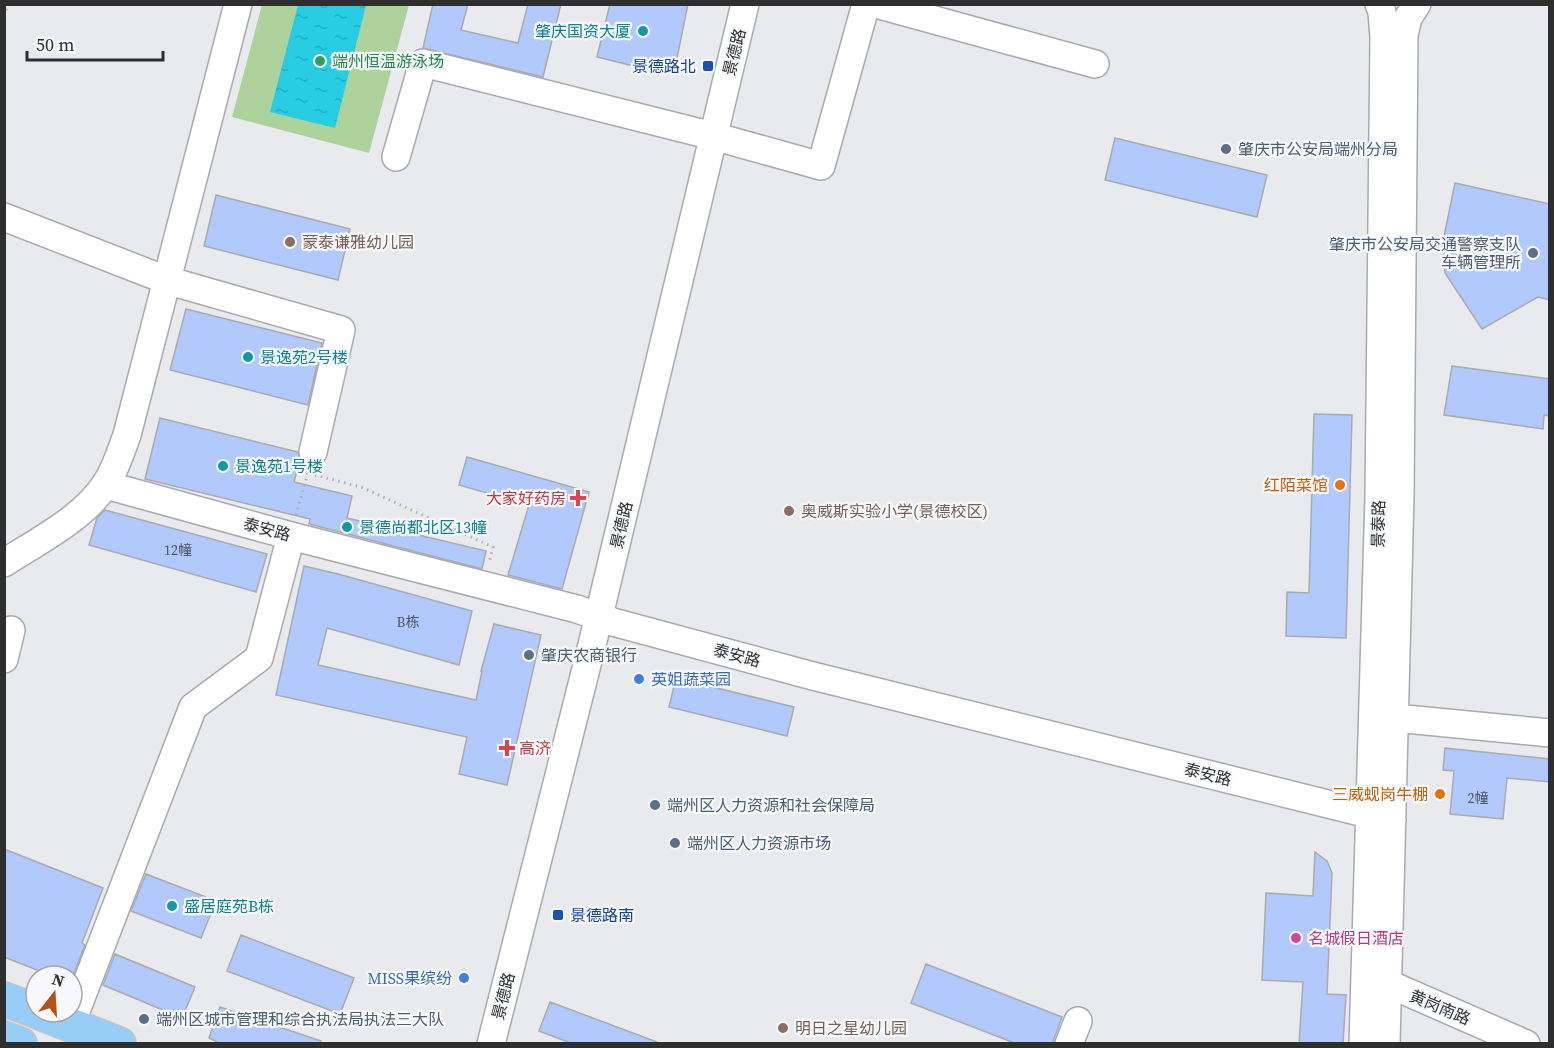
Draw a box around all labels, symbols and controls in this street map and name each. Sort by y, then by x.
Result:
place label: 肇庆国资大厦 [535,20,631,42]
scale bar [27,24,164,62]
marker: 肇庆国资大厦 [636,24,650,38]
street label: 景德路 [718,26,750,78]
text: 50 m [36,32,74,57]
place label: 端州恒温游泳场 [332,50,444,72]
marker: 端州恒温游泳场 [313,54,327,68]
place label: 景德路北 [632,55,696,77]
marker: 景德路北 [701,59,715,73]
place label: 肇庆市公安局端州分局 [1238,138,1398,160]
marker: 肇庆市公安局端州分局 [1219,142,1233,156]
place label: 蒙泰谦雅幼儿园 [302,231,414,253]
place label: 肇庆市公安局交通警察支队 车辆管理所 [1329,233,1521,273]
marker: 蒙泰谦雅幼儿园 [283,235,297,249]
marker: 肇庆市公安局交通警察支队 车辆管理所 [1526,246,1540,260]
place label: 景逸苑2号楼 [260,346,348,368]
marker: 景逸苑2号楼 [241,350,255,364]
place label: 景逸苑1号楼 [235,455,323,477]
marker: 景逸苑1号楼 [216,459,230,473]
place label: 红陌菜馆 [1264,474,1328,496]
marker: 红陌菜馆 [1333,478,1347,492]
place label: 大家好药房 [486,487,566,509]
marker: 大家好药房 [571,491,585,505]
street label: 景德路 [605,499,637,551]
place label: 奥威斯实验小学(景德校区) [801,500,988,522]
street label: 景泰路 [1367,500,1389,548]
marker: 奥威斯实验小学(景德校区) [782,504,796,518]
street label: 泰安路 [241,512,293,546]
place label: 景德尚都北区13幢 [359,516,487,538]
marker: 景德尚都北区13幢 [340,520,354,534]
house number: 12幢 [164,540,192,560]
house number: B栋 [397,612,419,632]
street label: 泰安路 [711,638,763,672]
place label: 肇庆农商银行 [541,644,637,666]
marker: 肇庆农商银行 [522,648,536,662]
place label: 英姐蔬菜园 [651,668,731,690]
marker: 英姐蔬菜园 [632,672,646,686]
place label: 高济 [519,737,551,759]
marker: 高济 [500,741,514,755]
street label: 泰安路 [1182,758,1234,790]
place label: 三威蚬岗牛棚 [1332,783,1428,805]
marker: 三威蚬岗牛棚 [1433,787,1447,801]
house number: 2幢 [1468,788,1489,808]
place label: 端州区人力资源和社会保障局 [667,794,875,816]
marker: 端州区人力资源和社会保障局 [648,798,662,812]
place label: 端州区人力资源市场 [687,832,831,854]
marker: 端州区人力资源市场 [668,836,682,850]
place label: 盛居庭苑B栋 [184,895,274,917]
marker: 盛居庭苑B栋 [165,899,179,913]
place label: 景德路南 [570,904,634,926]
marker: 景德路南 [551,908,565,922]
place label: 名城假日酒店 [1308,927,1404,949]
marker: 名城假日酒店 [1289,931,1303,945]
north arrow [24,964,84,1024]
text: N [50,967,68,992]
place label: MISS果缤纷 [367,967,452,989]
street label: 景德路 [487,970,519,1022]
marker: MISS果缤纷 [457,971,471,985]
street label: 黄岗南路 [1406,984,1474,1030]
place label: 端州区城市管理和综合执法局执法三大队 [156,1008,444,1030]
marker: 端州区城市管理和综合执法局执法三大队 [137,1012,151,1026]
place label: 明日之星幼儿园 [795,1017,907,1039]
marker: 明日之星幼儿园 [776,1021,790,1035]

